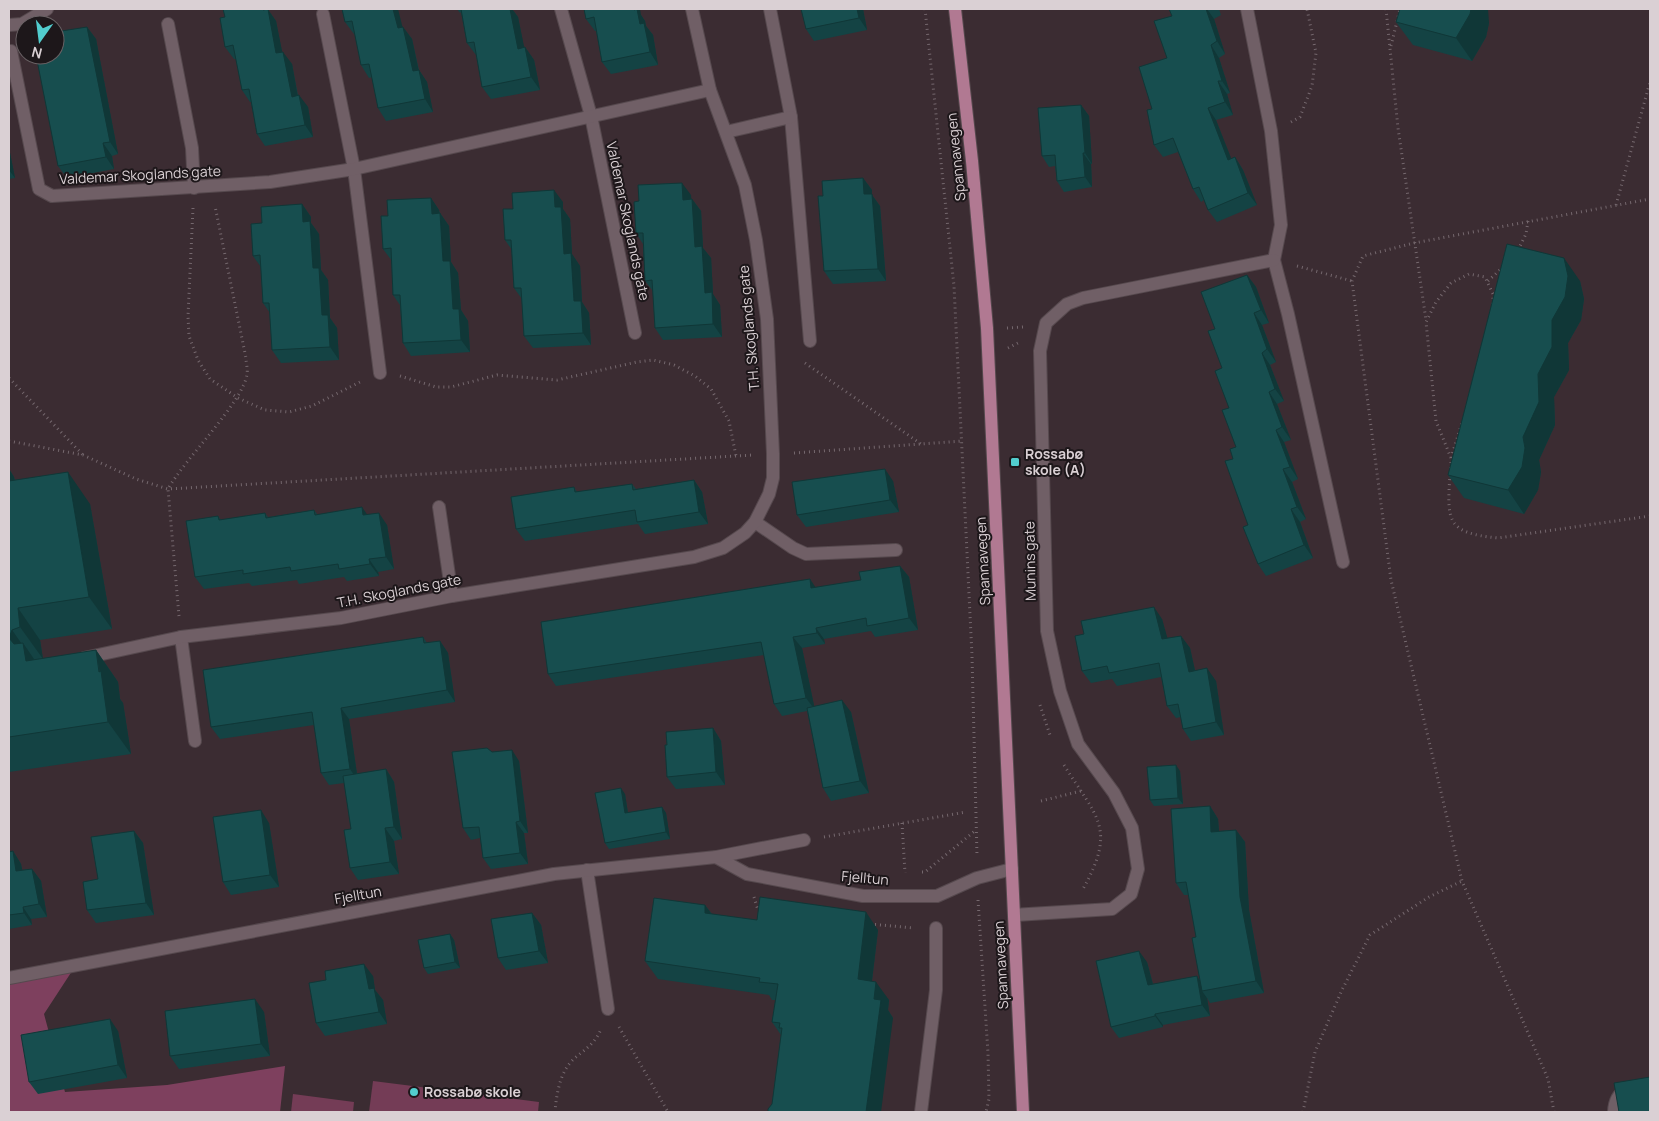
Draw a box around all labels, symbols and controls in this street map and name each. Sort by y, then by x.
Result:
north arrow [15,15,65,65]
text: N [30,43,44,64]
street label: Spannavegen [941,112,970,202]
street label: Valdemar Skoglands gate [602,140,655,302]
street label: Valdemar Skoglands gate [59,161,221,188]
street label: T.H. Skoglands gate [734,265,763,392]
place label: Rossabø skole (A) [1025,444,1086,479]
marker: Rossabø skole (A) [1009,456,1021,468]
street label: Spannavegen [971,516,994,606]
street label: Munins gate [1019,521,1040,601]
street label: T.H. Skoglands gate [335,569,462,612]
street label: Fjelltun [841,866,890,889]
street label: Fjelltun [333,881,383,908]
street label: Spannavegen [989,920,1012,1010]
place label: Rossabø skole [424,1082,521,1101]
marker: Rossabø skole [408,1086,420,1098]

